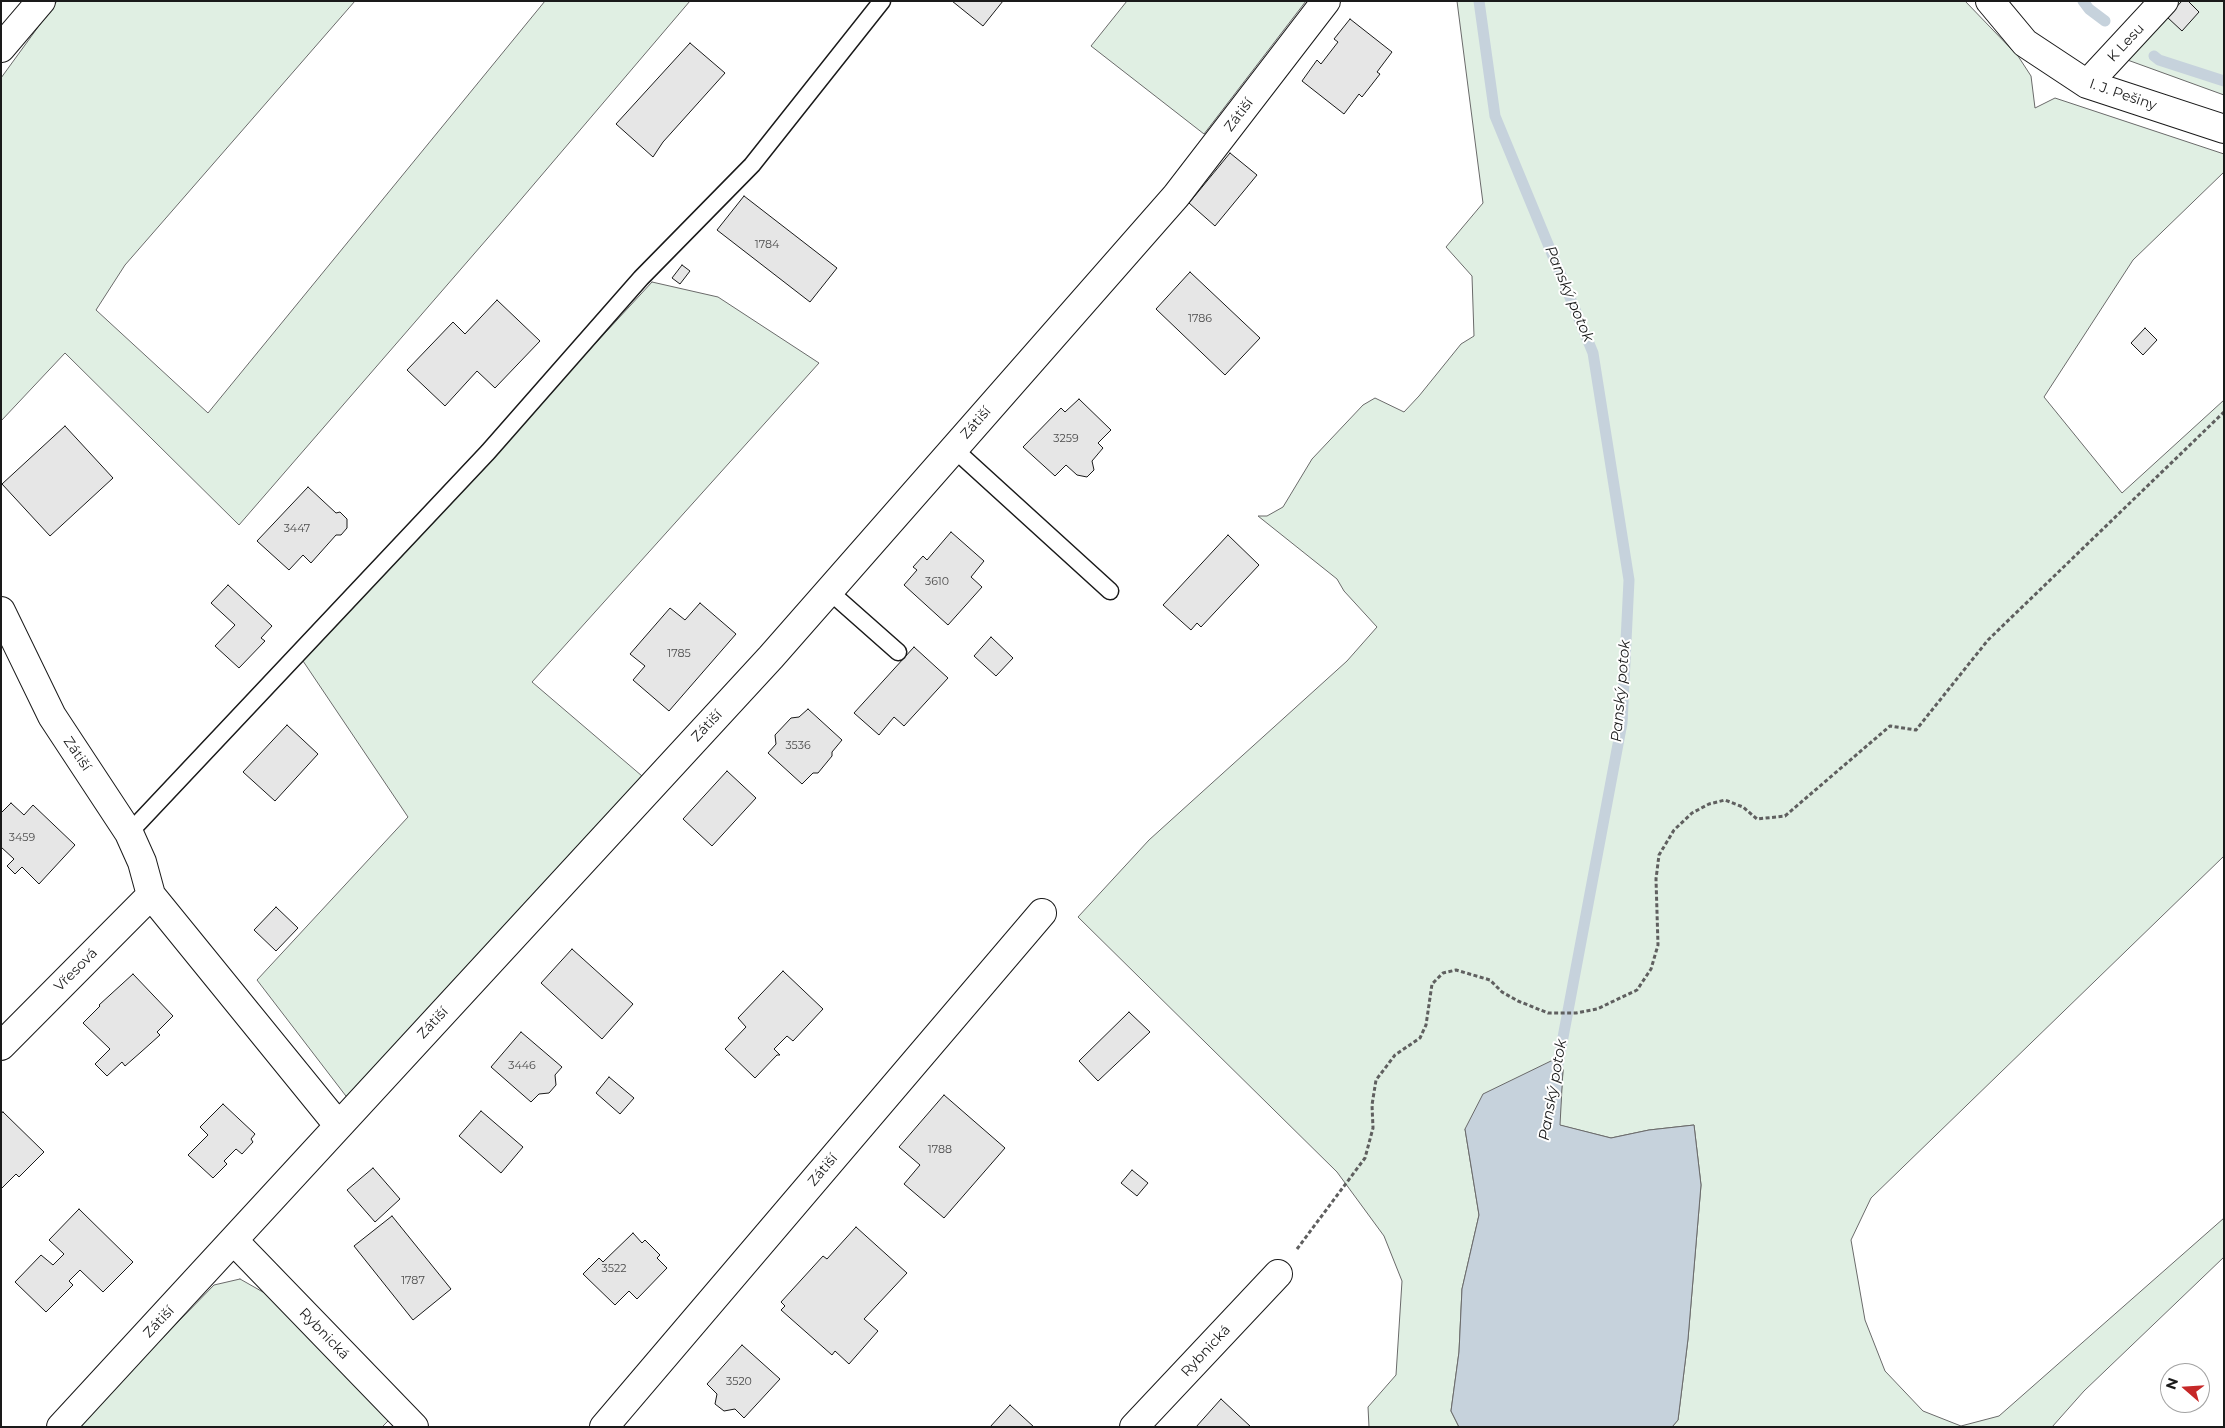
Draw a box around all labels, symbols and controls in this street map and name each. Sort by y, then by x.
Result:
street label: K Lesu [2104,20,2148,66]
street label: I. J. Pešiny [2087,76,2159,114]
street label: Zátiší [1221,95,1257,135]
house number: 1784 [755,238,779,252]
water label: Panský potok [1541,243,1597,345]
house number: 1786 [1188,312,1212,326]
street label: Zátiší [957,403,995,443]
house number: 3259 [1053,432,1079,446]
house number: 3447 [284,522,310,536]
house number: 3610 [925,575,949,589]
water label: Panský potok [1608,639,1634,743]
house number: 1785 [667,647,691,661]
street label: Zátiší [688,707,726,745]
street label: Zátiší [60,734,94,774]
house number: 3536 [785,739,811,753]
house number: 3459 [9,831,35,845]
street label: Vřesová [51,945,101,995]
street label: Zátiší [414,1004,452,1042]
water label: Panský potok [1535,1038,1571,1142]
house number: 3446 [508,1059,536,1073]
house number: 1788 [928,1143,952,1157]
street label: Zátiší [805,1150,841,1190]
house number: 3522 [602,1262,626,1276]
house number: 1787 [401,1274,425,1288]
street label: Zátiší [140,1303,178,1341]
street label: Rybnická [295,1305,353,1363]
street label: Rybnická [1178,1322,1234,1380]
north arrow [2160,1363,2210,1413]
house number: 3520 [726,1375,752,1389]
text: N [2161,1375,2182,1392]

